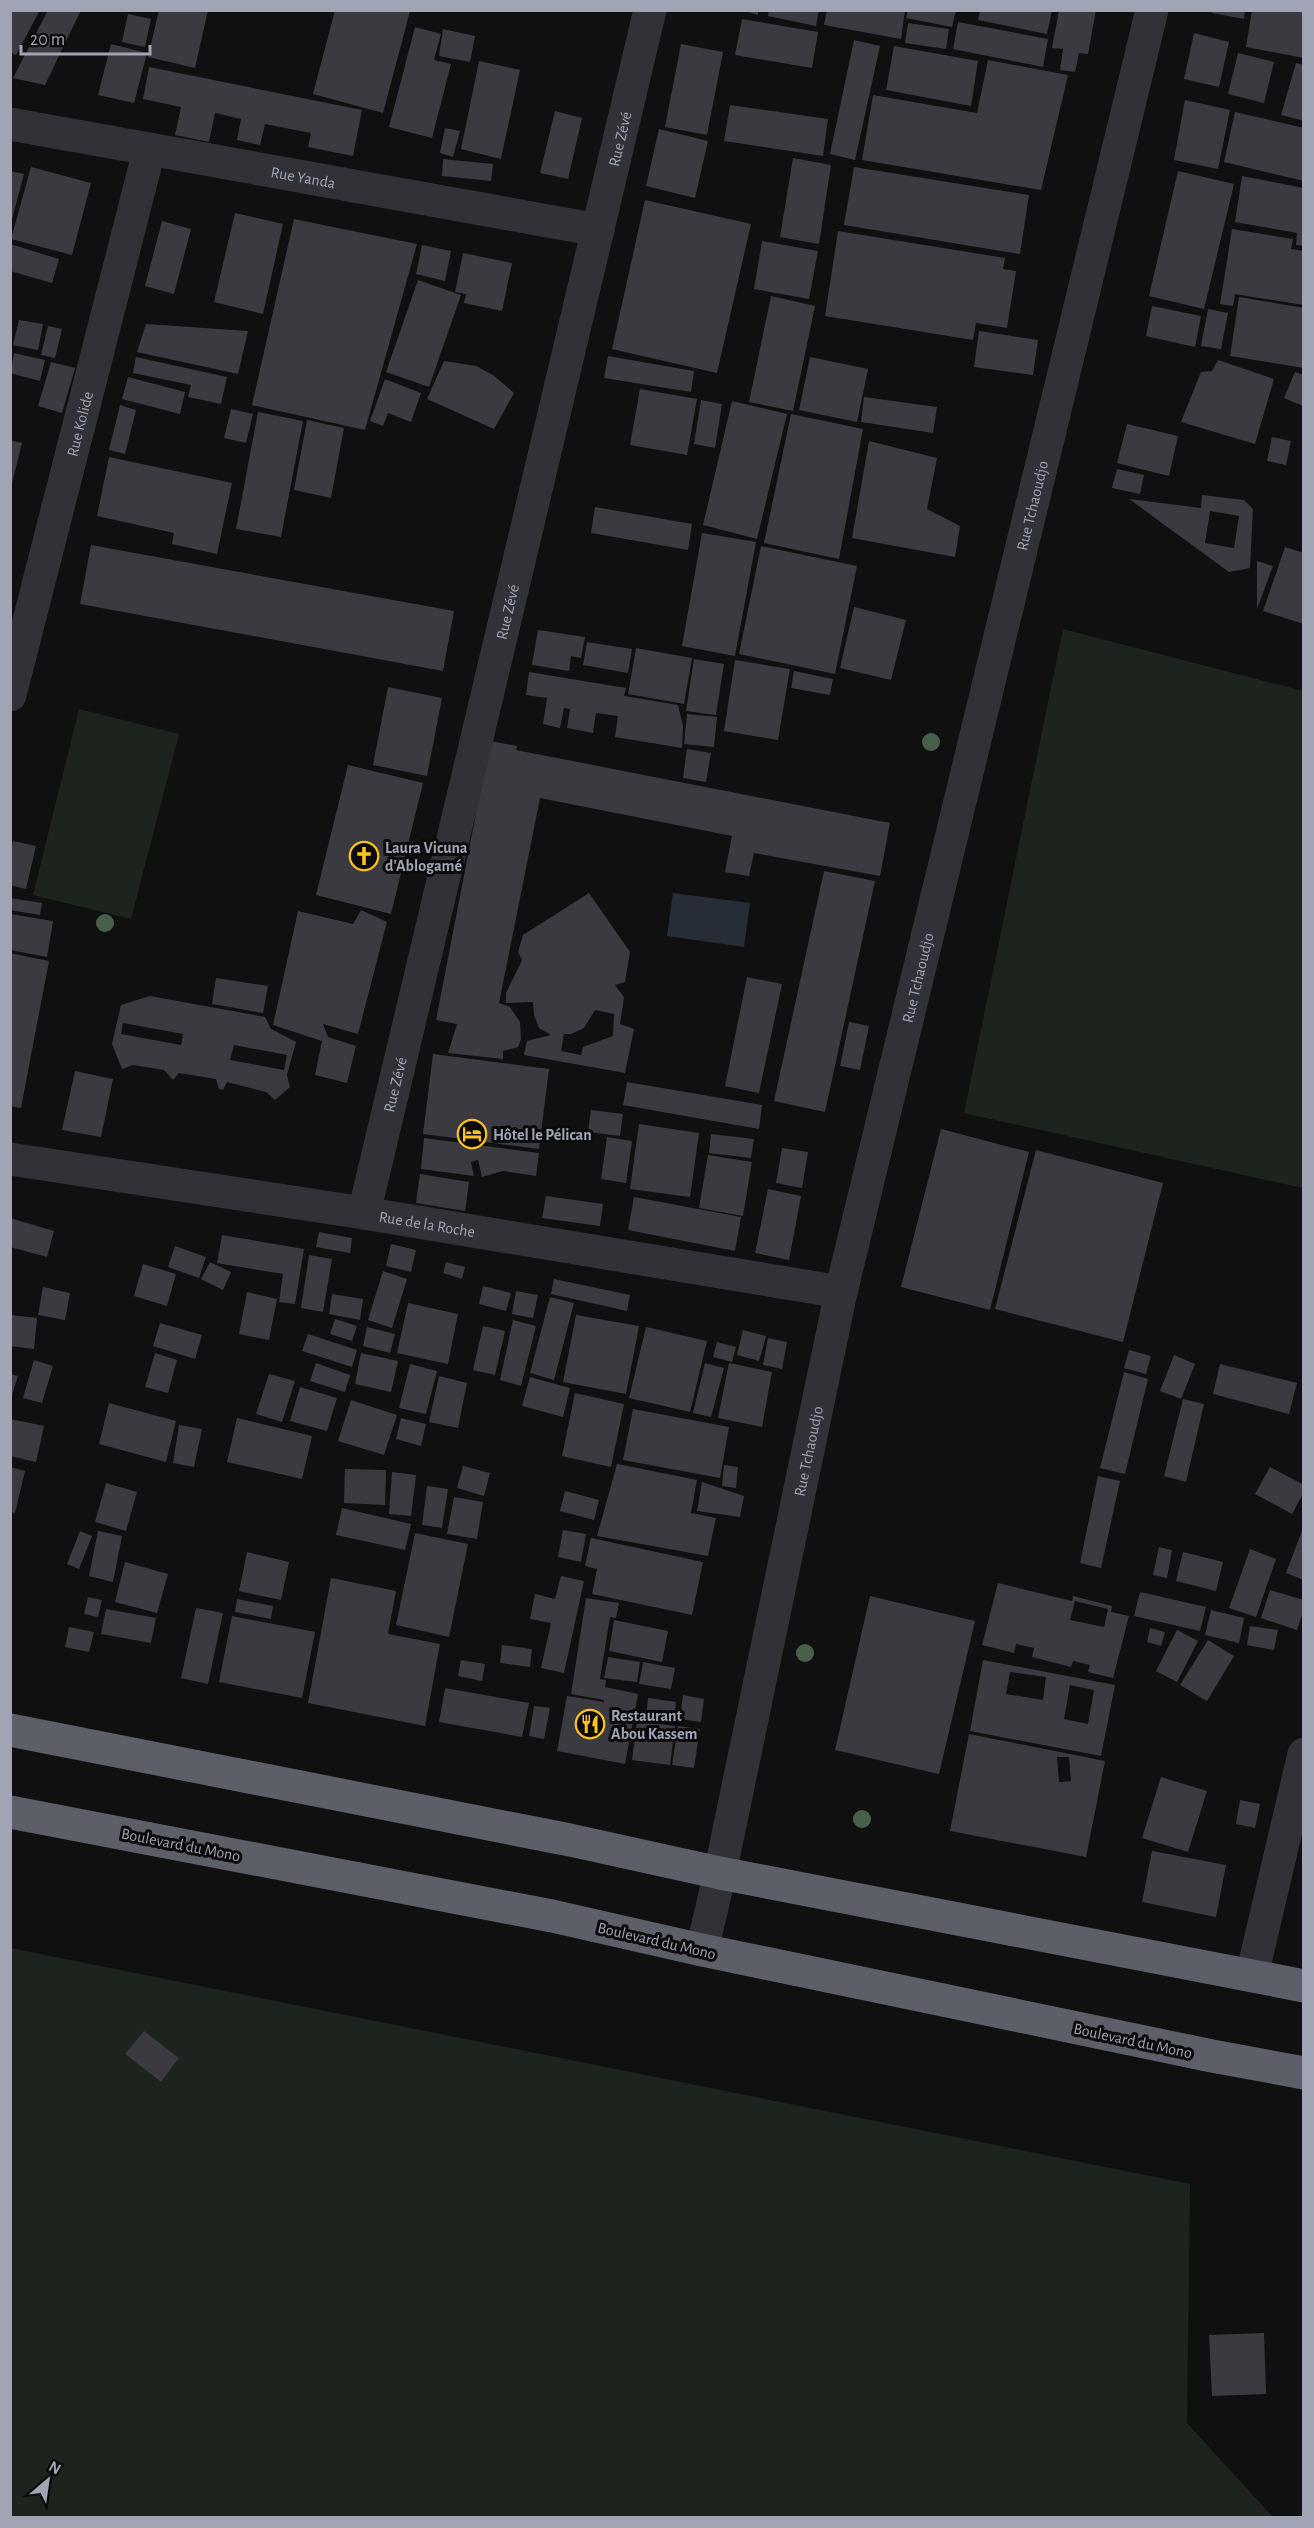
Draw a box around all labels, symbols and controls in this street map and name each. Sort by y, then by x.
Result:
scale bar [21,18,150,56]
text: 20 m [30,31,65,49]
street label: Rue Zévé [606,110,635,168]
street label: Rue Yanda [269,164,337,192]
street label: Rue Kolide [64,390,96,458]
street label: Rue Tchaoudjo [1014,459,1051,552]
street label: Rue Zévé [494,583,522,641]
church icon: Laura Vicuna d'Ablogamé [348,840,380,872]
place label: Laura Vicuna d'Ablogamé [385,840,468,874]
street label: Rue Tchaoudjo [900,931,937,1024]
street label: Rue Zévé [381,1056,410,1114]
hotel icon: Hôtel le Pélican [456,1118,488,1150]
place label: Hôtel le Pélican [493,1127,592,1143]
street label: Rue de la Roche [378,1209,476,1240]
street label: Rue Tchaoudjo [792,1405,826,1498]
restaurant icon: Restaurant Abou Kassem [574,1708,606,1740]
place label: Restaurant Abou Kassem [611,1708,698,1742]
street label: Boulevard du Mono [120,1826,242,1864]
street label: Boulevard du Mono [596,1920,718,1962]
street label: Boulevard du Mono [1072,2021,1194,2061]
north arrow [18,2450,78,2510]
text: N [46,2458,64,2477]

